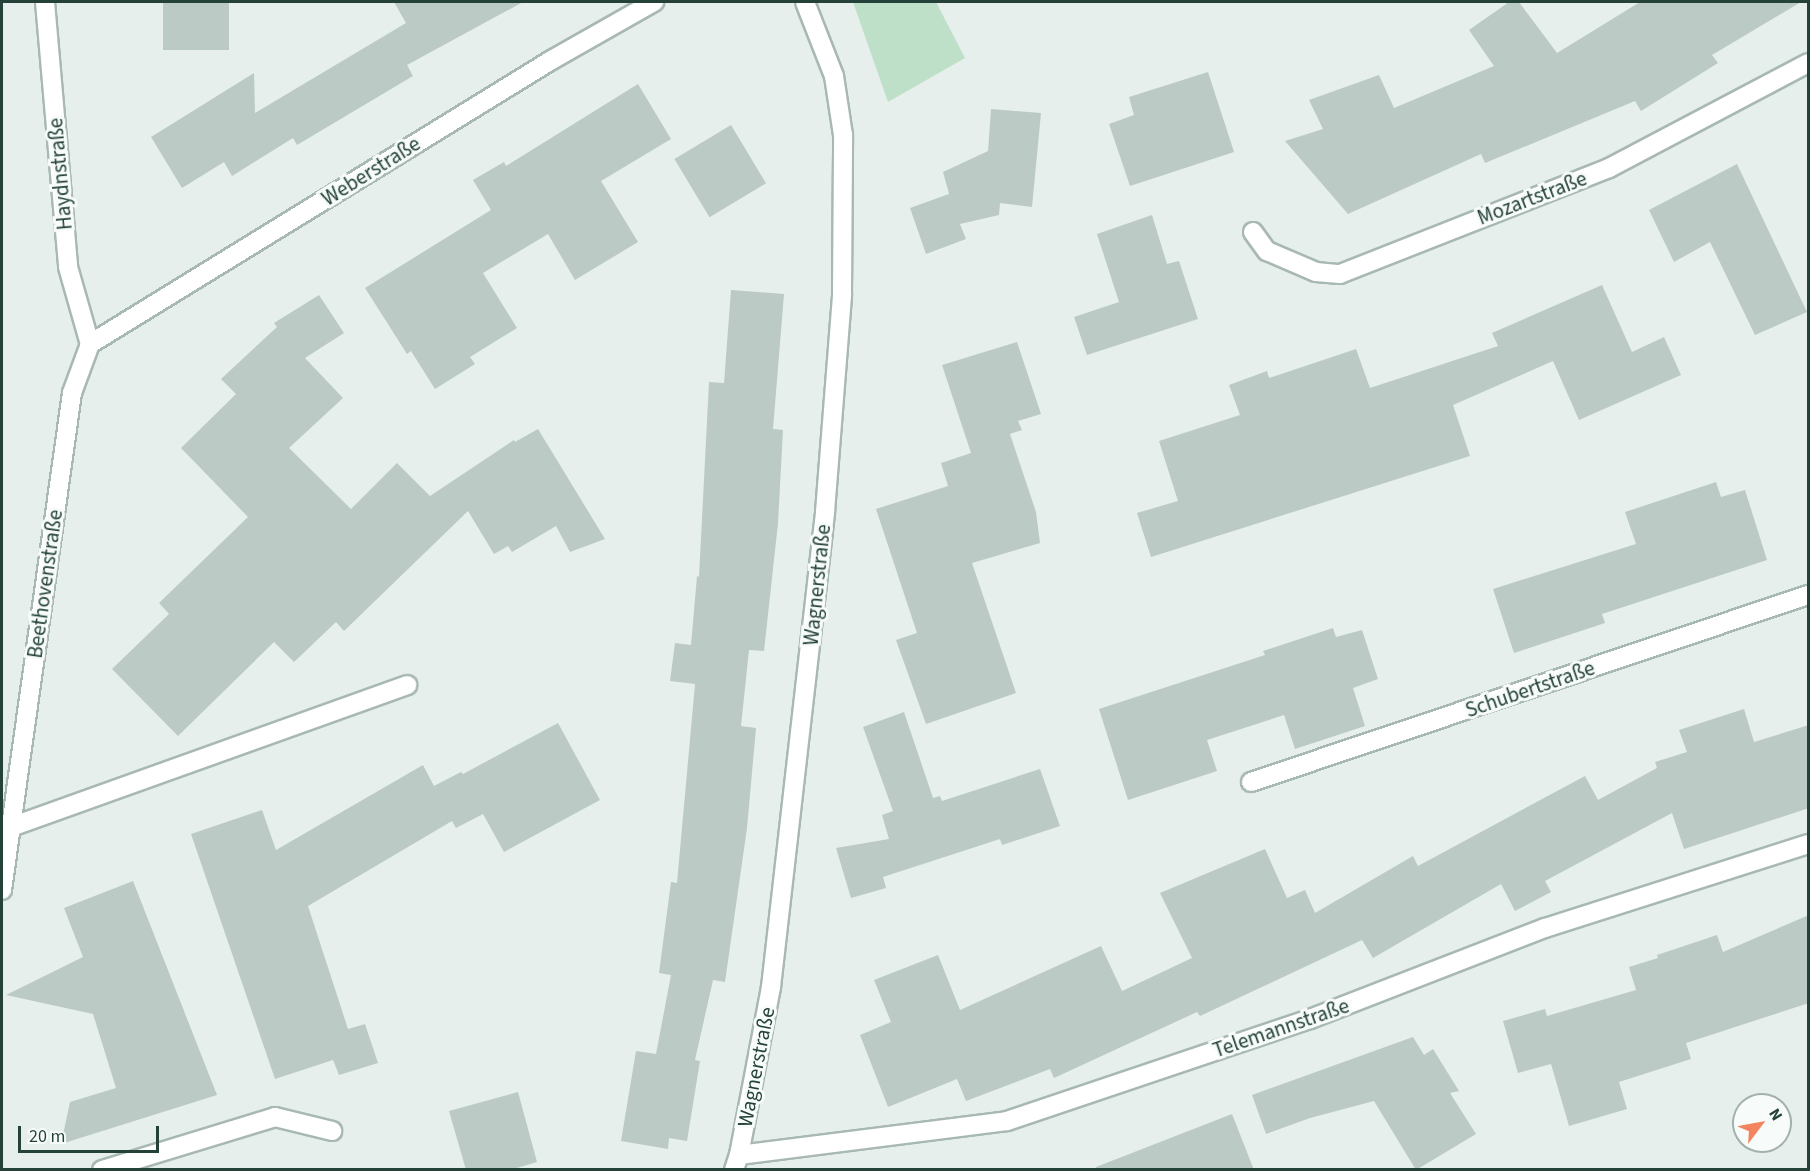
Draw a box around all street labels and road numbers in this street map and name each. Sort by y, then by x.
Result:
street label: Haydnstraße [43,117,77,231]
street label: Weberstraße [317,131,425,211]
street label: Mozartstraße [1474,166,1590,230]
street label: Beethovenstraße [22,508,68,660]
street label: Wagnerstraße [798,523,836,647]
street label: Schubertstraße [1462,655,1598,723]
street label: Telemannstraße [1210,993,1352,1063]
street label: Wagnerstraße [732,1005,780,1129]

